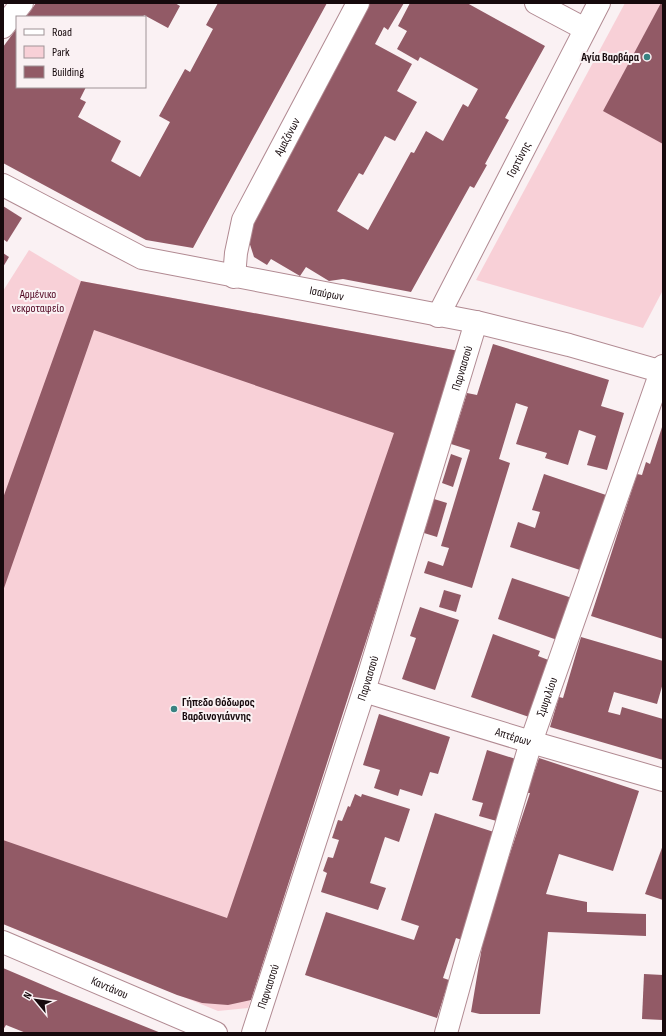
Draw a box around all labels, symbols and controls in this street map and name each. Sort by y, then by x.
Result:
legend [16,16,146,88]
text: Road [52,25,72,40]
text: Park [52,45,70,60]
place label: Αγία Βαρβάρα [580,50,640,65]
marker: Αγία Βαρβάρα [642,52,652,62]
text: Building [52,65,84,80]
street label: Αμαζόνων [271,115,304,159]
street label: Γορτύνης [504,139,534,180]
street label: Ισαύρων [308,283,345,305]
park label: Αρμένικο νεκροταφείο [12,287,64,316]
street label: Παρνασσού [449,344,476,393]
street label: Παρνασσού [354,654,382,703]
street label: Σμυριλίου [534,675,561,719]
place label: Γήπεδο Θόδωρος Βαρδινογιάννης [182,695,255,724]
marker: Γήπεδο Θόδωρος Βαρδινογιάννης [169,704,179,714]
street label: Απτέρων [492,724,533,750]
street label: Παρνασσού [254,962,283,1011]
street label: Καντάνου [89,973,130,1003]
north arrow [16,980,56,1020]
text: N [21,990,35,1001]

